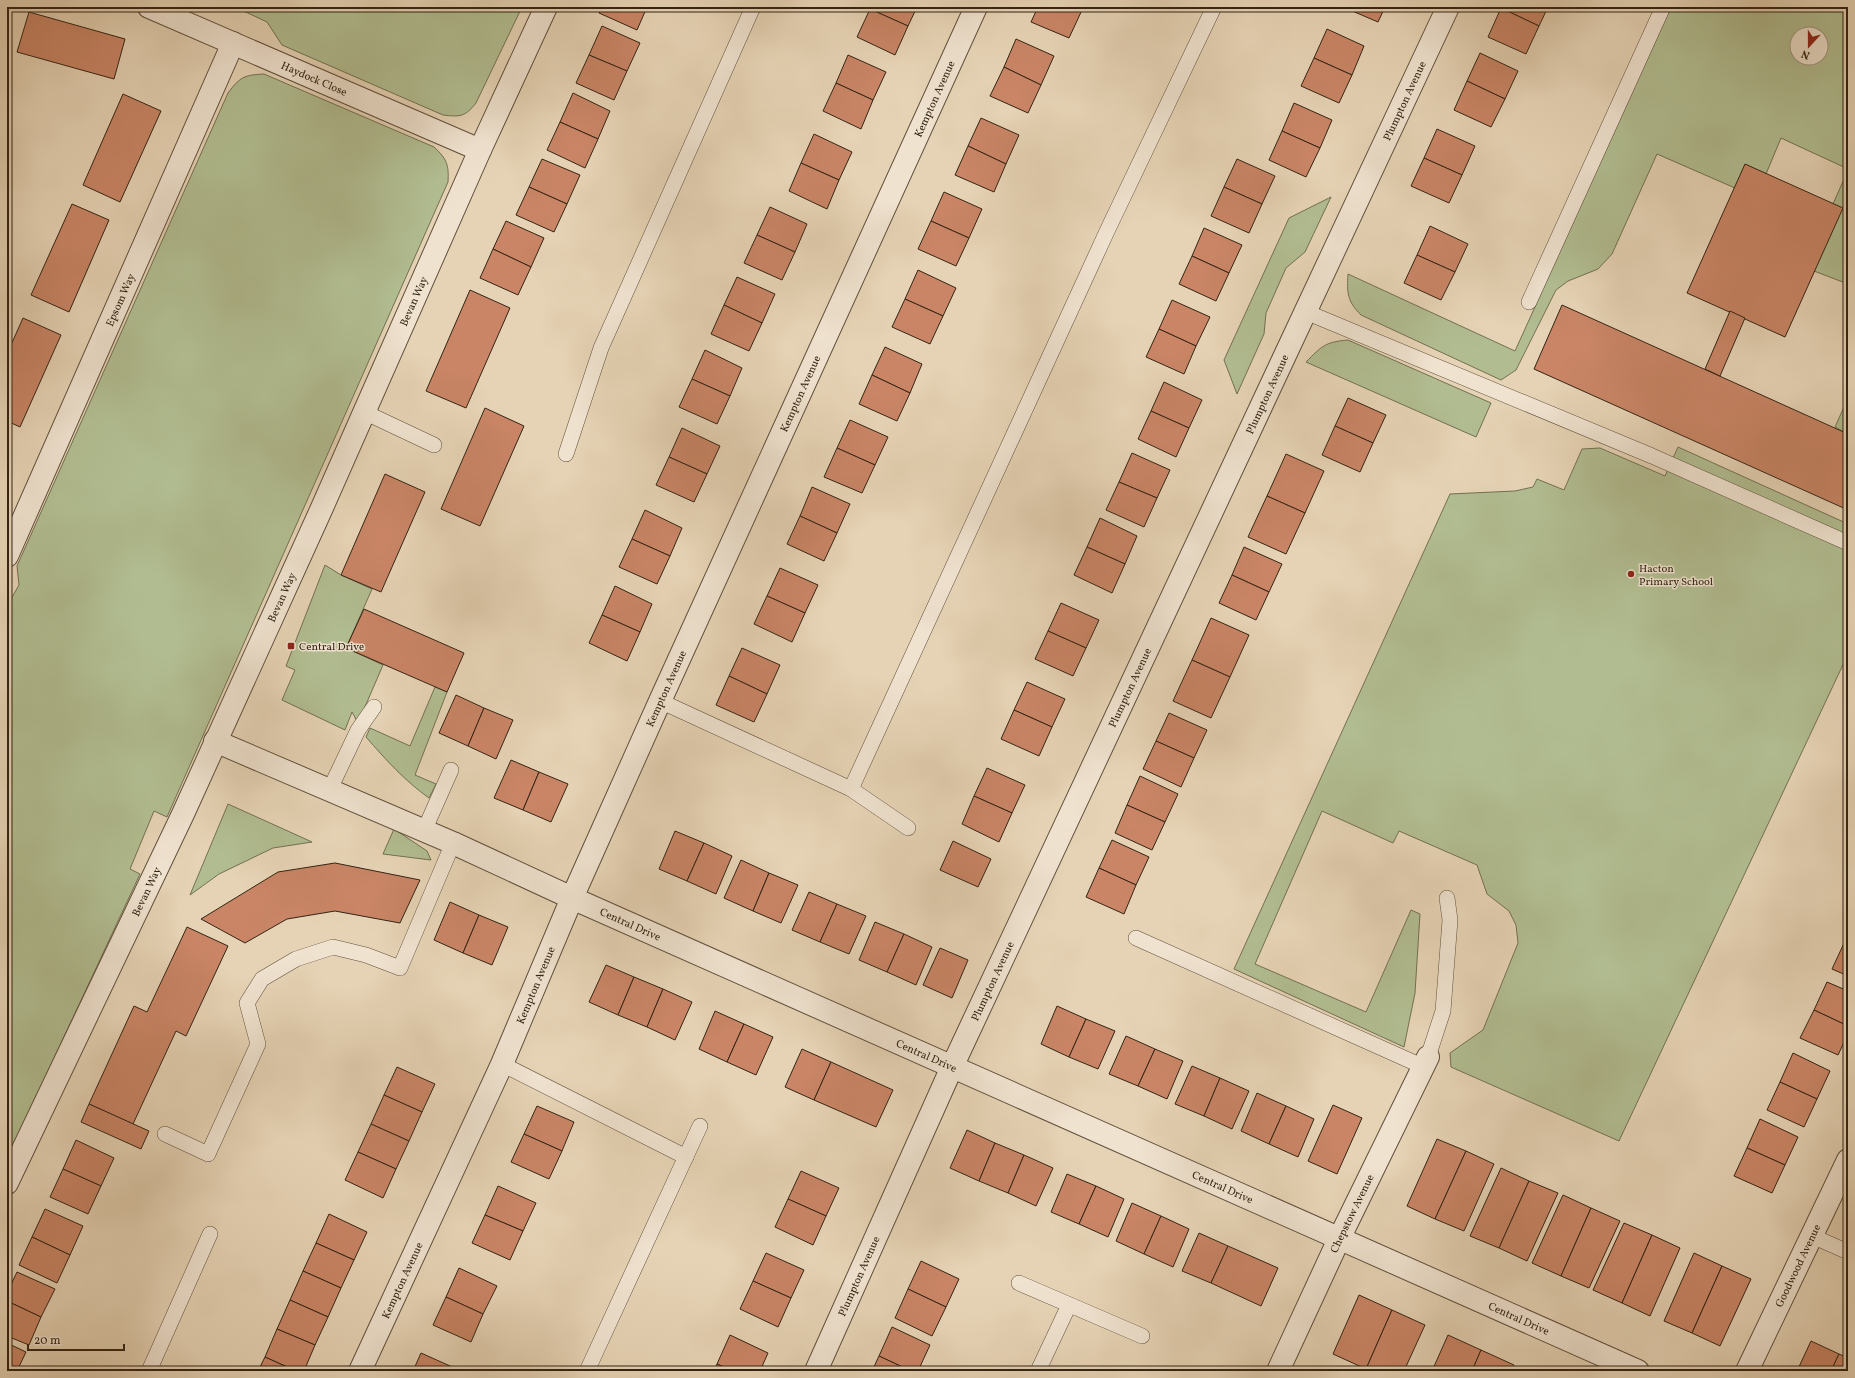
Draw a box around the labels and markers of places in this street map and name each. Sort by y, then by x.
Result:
place label: Hacton Primary School [1639,562,1713,590]
marker: Hacton Primary School [1626,569,1636,579]
place label: Central Drive [299,640,364,655]
marker: Central Drive [286,641,296,651]

